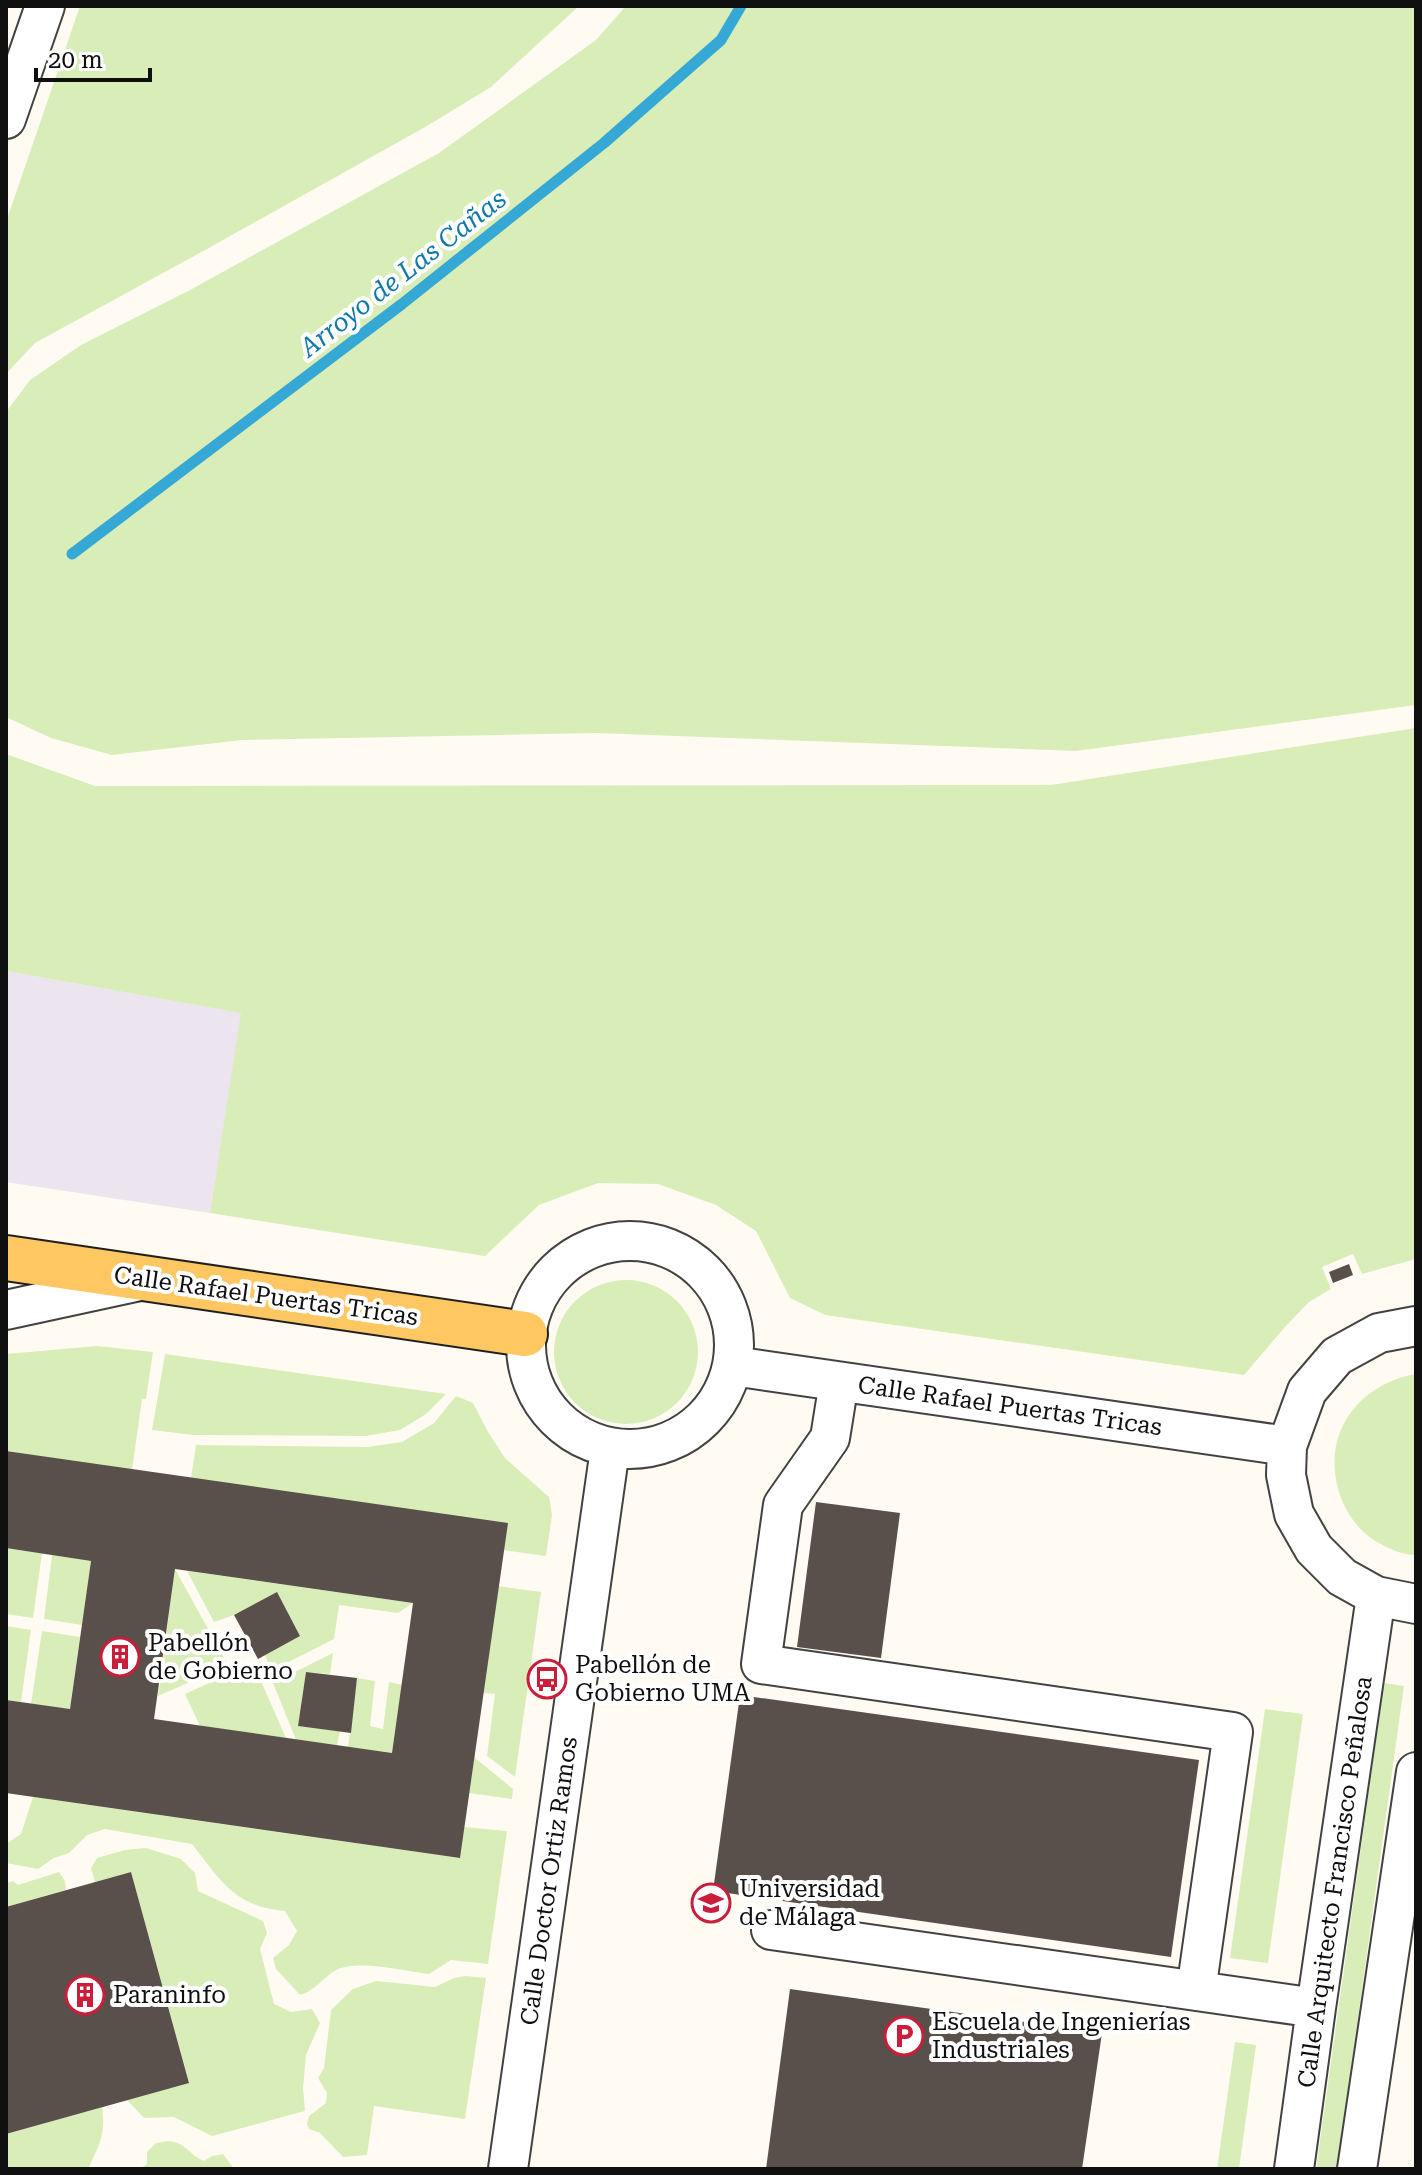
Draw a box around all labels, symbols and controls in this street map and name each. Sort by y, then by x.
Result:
scale bar [36,32,150,82]
text: 20 m [48,46,103,74]
water label: Arroyo de Las Cañas [292,183,512,364]
street label: Calle Rafael Puertas Tricas [112,1261,420,1331]
street label: Calle Rafael Puertas Tricas [856,1371,1164,1441]
place label: Pabellón de Gobierno [148,1629,293,1685]
building icon: Pabellón de Gobierno [99,1636,141,1678]
place label: Pabellón de Gobierno UMA [575,1651,751,1707]
bus stop icon: Pabellón de Gobierno UMA [526,1658,568,1700]
street label: Calle Arquitecto Francisco Peñalosa [1292,1674,1378,2090]
street label: Calle Doctor Ortiz Ramos [515,1735,583,2027]
place label: Universidad de Málaga [739,1875,880,1931]
school or university icon: Universidad de Málaga [690,1882,732,1924]
building icon: Paraninfo [64,1974,106,2016]
place label: Paraninfo [113,1981,226,2009]
place label: Escuela de Ingenierías Industriales [932,2008,1190,2064]
parking icon: Escuela de Ingenierías Industriales [883,2015,925,2057]

